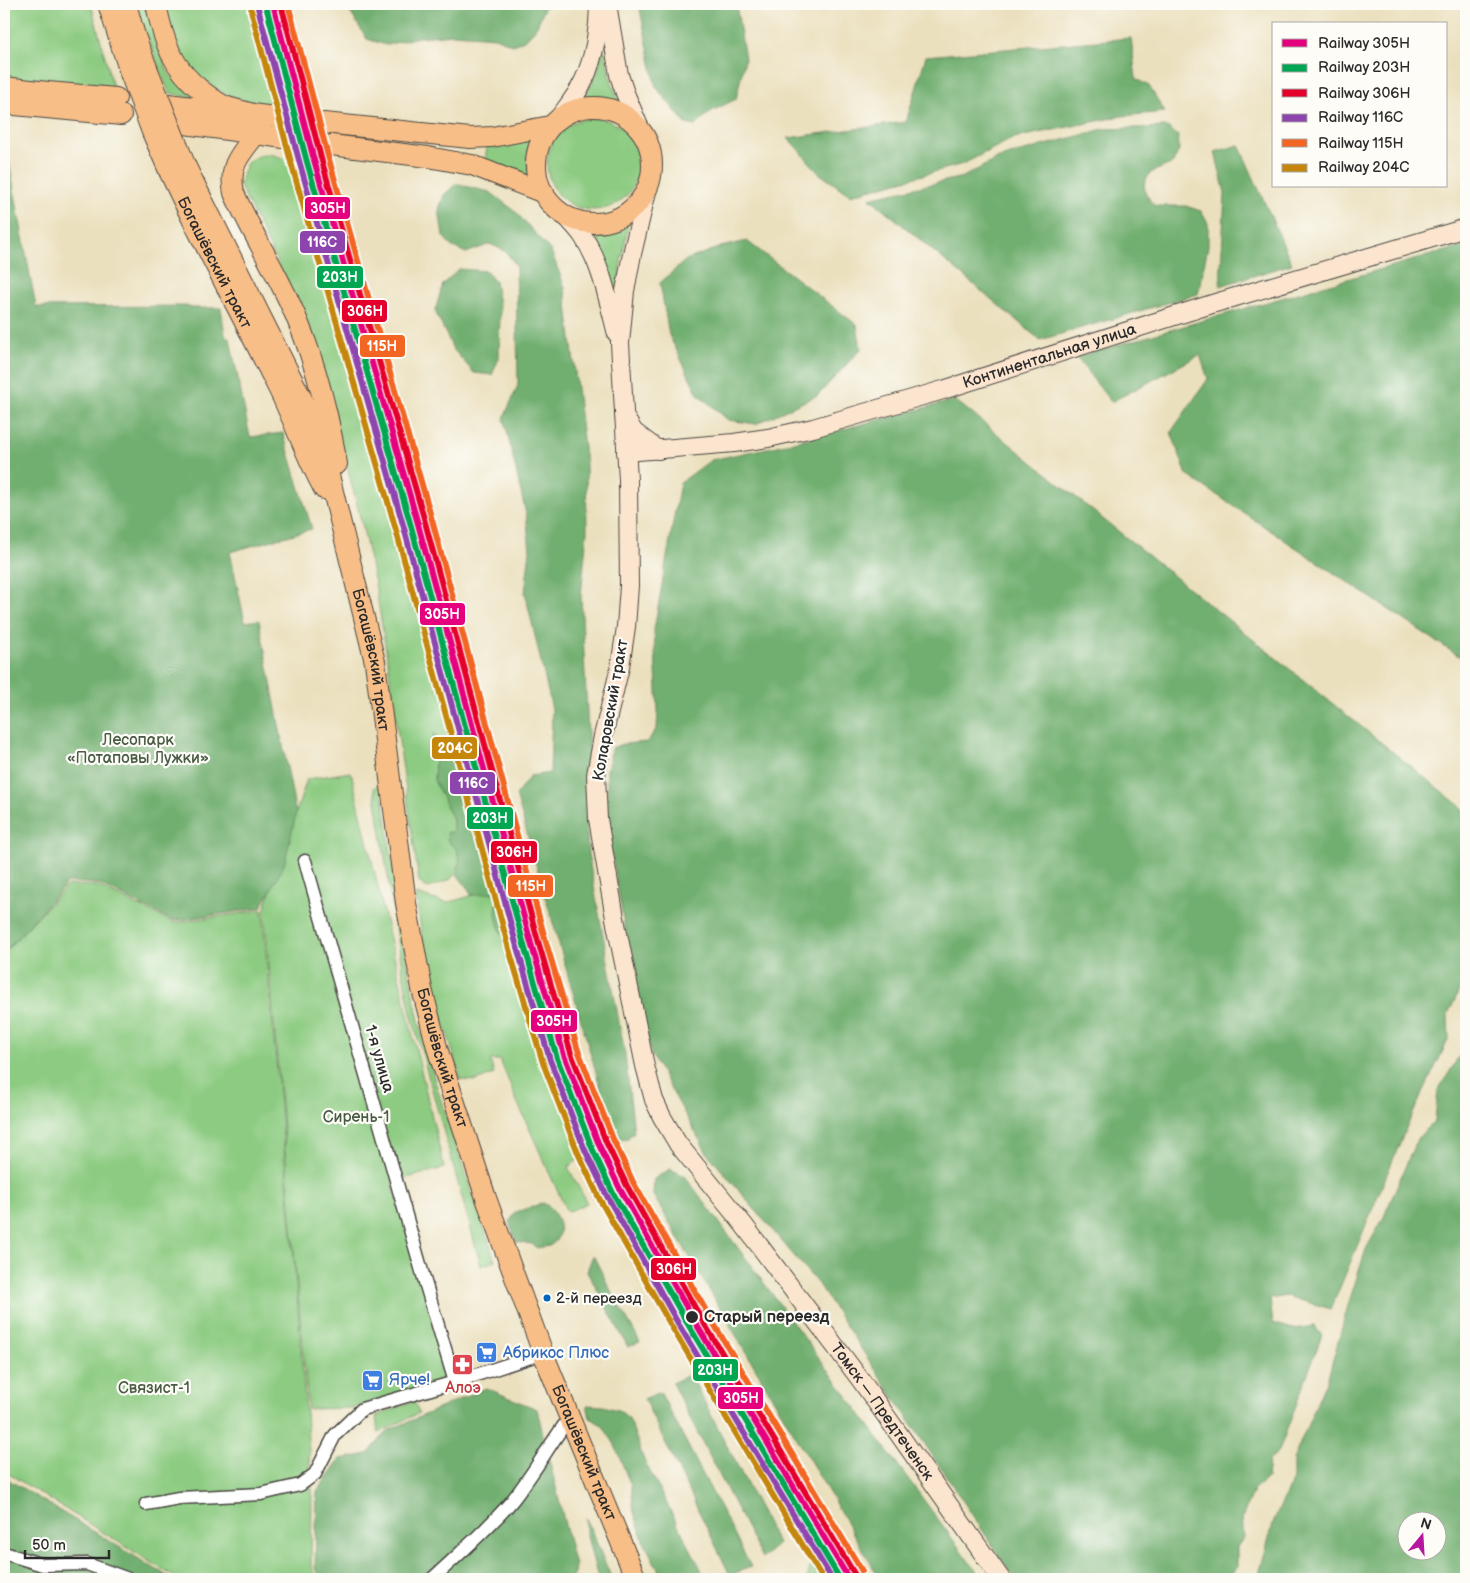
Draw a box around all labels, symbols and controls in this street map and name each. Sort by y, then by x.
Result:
legend [1272,22,1448,188]
text: Railway 305Н [1318,34,1410,53]
text: Railway 203Н [1318,58,1410,77]
text: Railway 306Н [1318,84,1411,103]
text: Railway 116С [1318,108,1403,127]
text: Railway 115Н [1318,134,1404,153]
text: Railway 204С [1318,158,1409,177]
street label: Богашёвский тракт [173,194,256,332]
line badge: 305Н [304,196,351,220]
text: 305Н [310,200,346,217]
line badge: 116С [299,230,346,254]
text: 116С [307,234,337,251]
line badge: 203Н [316,265,364,289]
text: 203Н [322,269,358,286]
line badge: 306Н [341,299,388,323]
text: 306Н [347,303,383,320]
street label: Континентальная улица [960,319,1139,393]
line badge: 115Н [359,334,406,358]
text: 115Н [367,338,397,355]
street label: Богашёвский тракт [348,587,393,733]
line badge: 305Н [419,602,466,626]
text: 305Н [424,606,460,623]
street label: Коларовский тракт [589,637,633,782]
park label: Лесопарк «Потаповы Лужки» [67,731,209,768]
line badge: 204С [431,736,478,760]
text: 204С [438,740,473,757]
line badge: 116С [449,771,496,795]
text: 116С [458,775,488,792]
line badge: 203Н [466,806,514,830]
text: 203Н [472,810,508,827]
line badge: 306Н [490,840,538,864]
text: 306Н [496,844,532,861]
line badge: 115Н [507,874,554,898]
text: 115Н [516,878,546,895]
street label: Богашёвский тракт [413,986,472,1131]
line badge: 305Н [530,1009,578,1033]
text: 305Н [536,1013,572,1030]
street label: 1-я улица [360,1023,398,1096]
park label: Сирень-1 [323,1108,389,1127]
line badge: 306Н [650,1257,697,1281]
text: 306Н [656,1261,692,1278]
place label: 2-й переезд [556,1289,642,1308]
marker: 2-й переезд [542,1293,552,1303]
place label: Старый переезд [704,1308,830,1327]
marker: Старый переезд [684,1309,700,1325]
street label: Томск — Предтеченск [827,1339,938,1484]
supermarket icon: Абрикос Плюс [475,1341,499,1365]
place label: Абрикос Плюс [502,1344,609,1363]
pharmacy icon: Алоэ [451,1352,475,1376]
line badge: 203Н [692,1358,739,1382]
text: 203Н [697,1362,733,1379]
supermarket icon: Ярче! [361,1368,385,1392]
place label: Ярче! [389,1371,430,1390]
park label: Связист-1 [118,1379,190,1398]
place label: Алоэ [444,1379,481,1398]
street label: Богашёвский тракт [548,1382,621,1524]
line badge: 305Н [717,1386,764,1410]
text: 305Н [723,1390,759,1407]
north arrow [1398,1510,1448,1560]
text: N [1418,1514,1433,1534]
scale bar [25,1528,109,1560]
text: 50 m [32,1536,66,1555]

